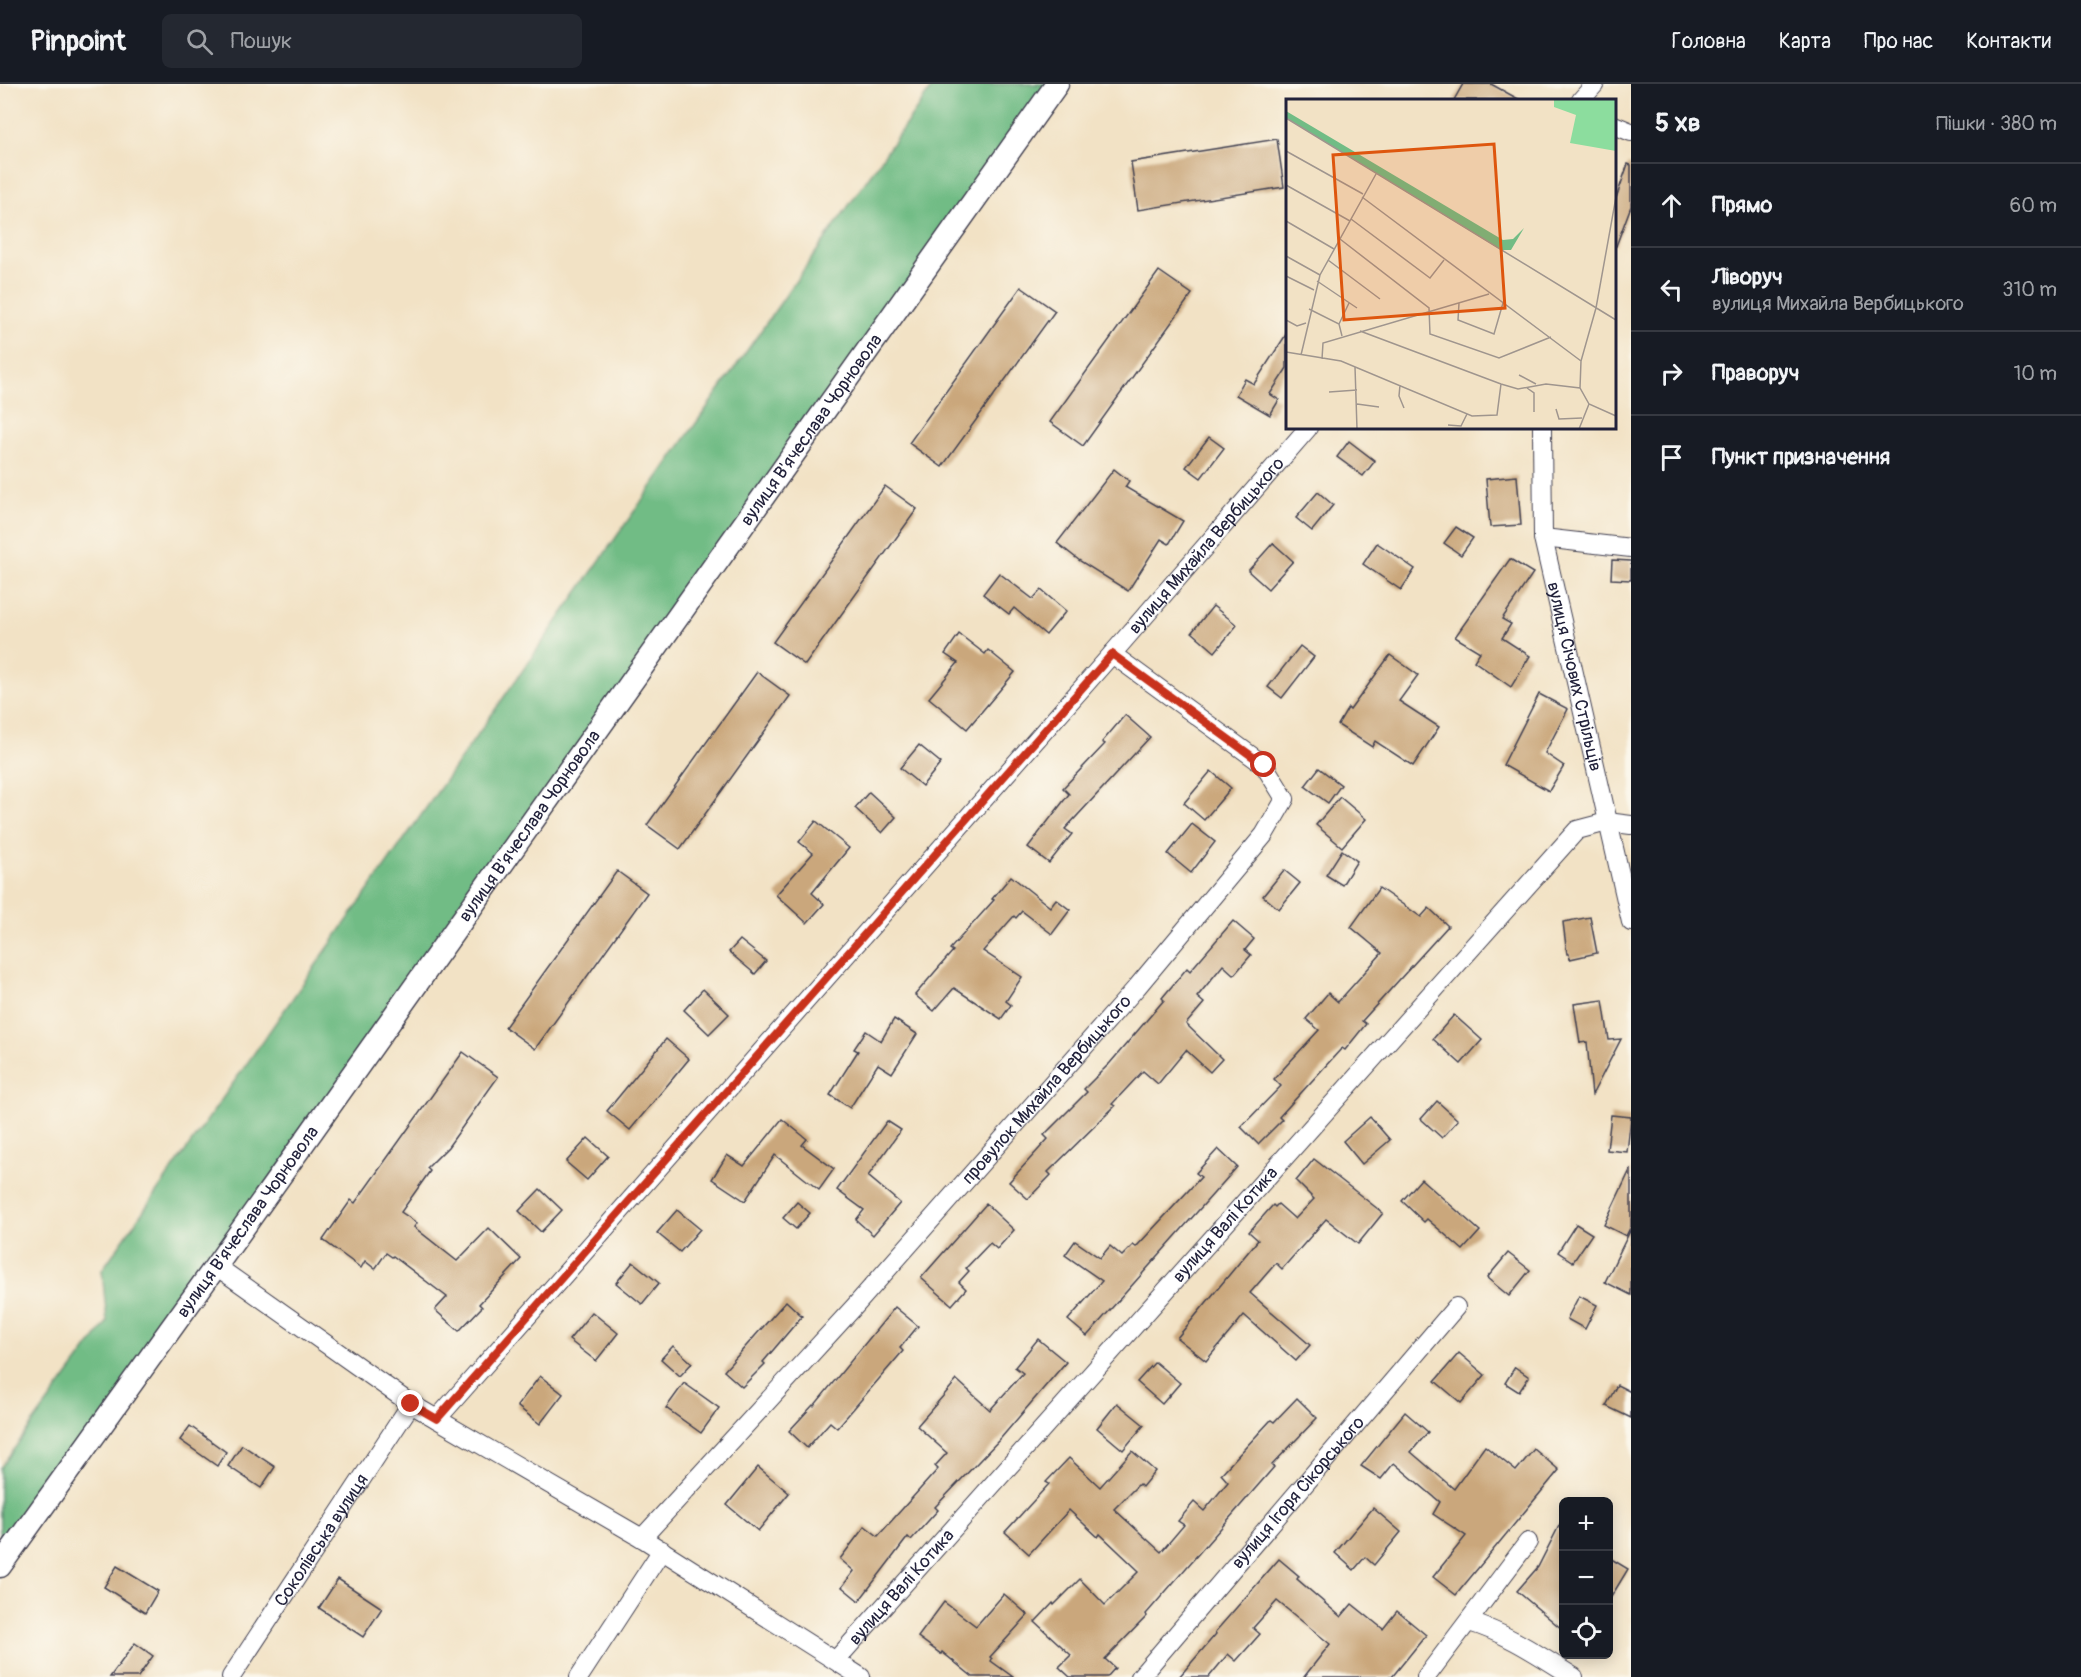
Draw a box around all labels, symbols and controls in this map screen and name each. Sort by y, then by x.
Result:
search box [162,14,582,68]
text: Pinpoint [30,24,126,59]
icon: search [183,25,216,58]
text: Пошук [231,27,292,55]
text: Головна [1672,28,1746,55]
text: Карта [1779,28,1831,55]
text: Про нас [1864,28,1933,55]
text: Контакти [1966,28,2051,55]
inset map [1286,99,1616,429]
text: 5 хв [1655,107,1701,139]
text: Пішки · 380 m [1936,111,2057,136]
icon: ahead [1655,189,1688,222]
text: Прямо [1712,191,1772,219]
text: 60 m [2010,193,2057,218]
text: Ліворуч [1712,263,1783,291]
icon: left [1655,273,1688,306]
text: 310 m [2002,277,2057,302]
text: вулиця Михайла Вербицького [1712,291,1964,316]
street label: вулиця В'ячеслава Чорновола [735,329,887,530]
icon: right [1655,357,1688,390]
text: Праворуч [1712,359,1799,387]
text: 10 m [2013,361,2057,386]
icon: arrive [1655,441,1688,474]
text: Пункт призначення [1712,443,1890,471]
street label: вулиця Михайла Вербицького [1123,452,1289,639]
street label: вулиця Січових Стрільців [1542,580,1608,773]
street label: вулиця В'ячеслава Чорновола [453,725,605,926]
route start [1250,751,1276,777]
street label: провулок Михайла Вербицького [957,990,1137,1189]
street label: вулиця В'ячеслава Чорновола [171,1121,324,1322]
street label: вулиця Валі Котика [1167,1162,1283,1287]
route end [397,1390,423,1416]
street label: вулиця Ігоря Сікорського [1226,1411,1370,1573]
street label: Соколівська вулиця [269,1469,373,1611]
map controls [1559,1497,1613,1659]
button: + [1559,1497,1613,1551]
street label: вулиця Валі Котика [844,1524,959,1650]
button: − [1559,1551,1613,1605]
button: locate [1559,1605,1613,1659]

